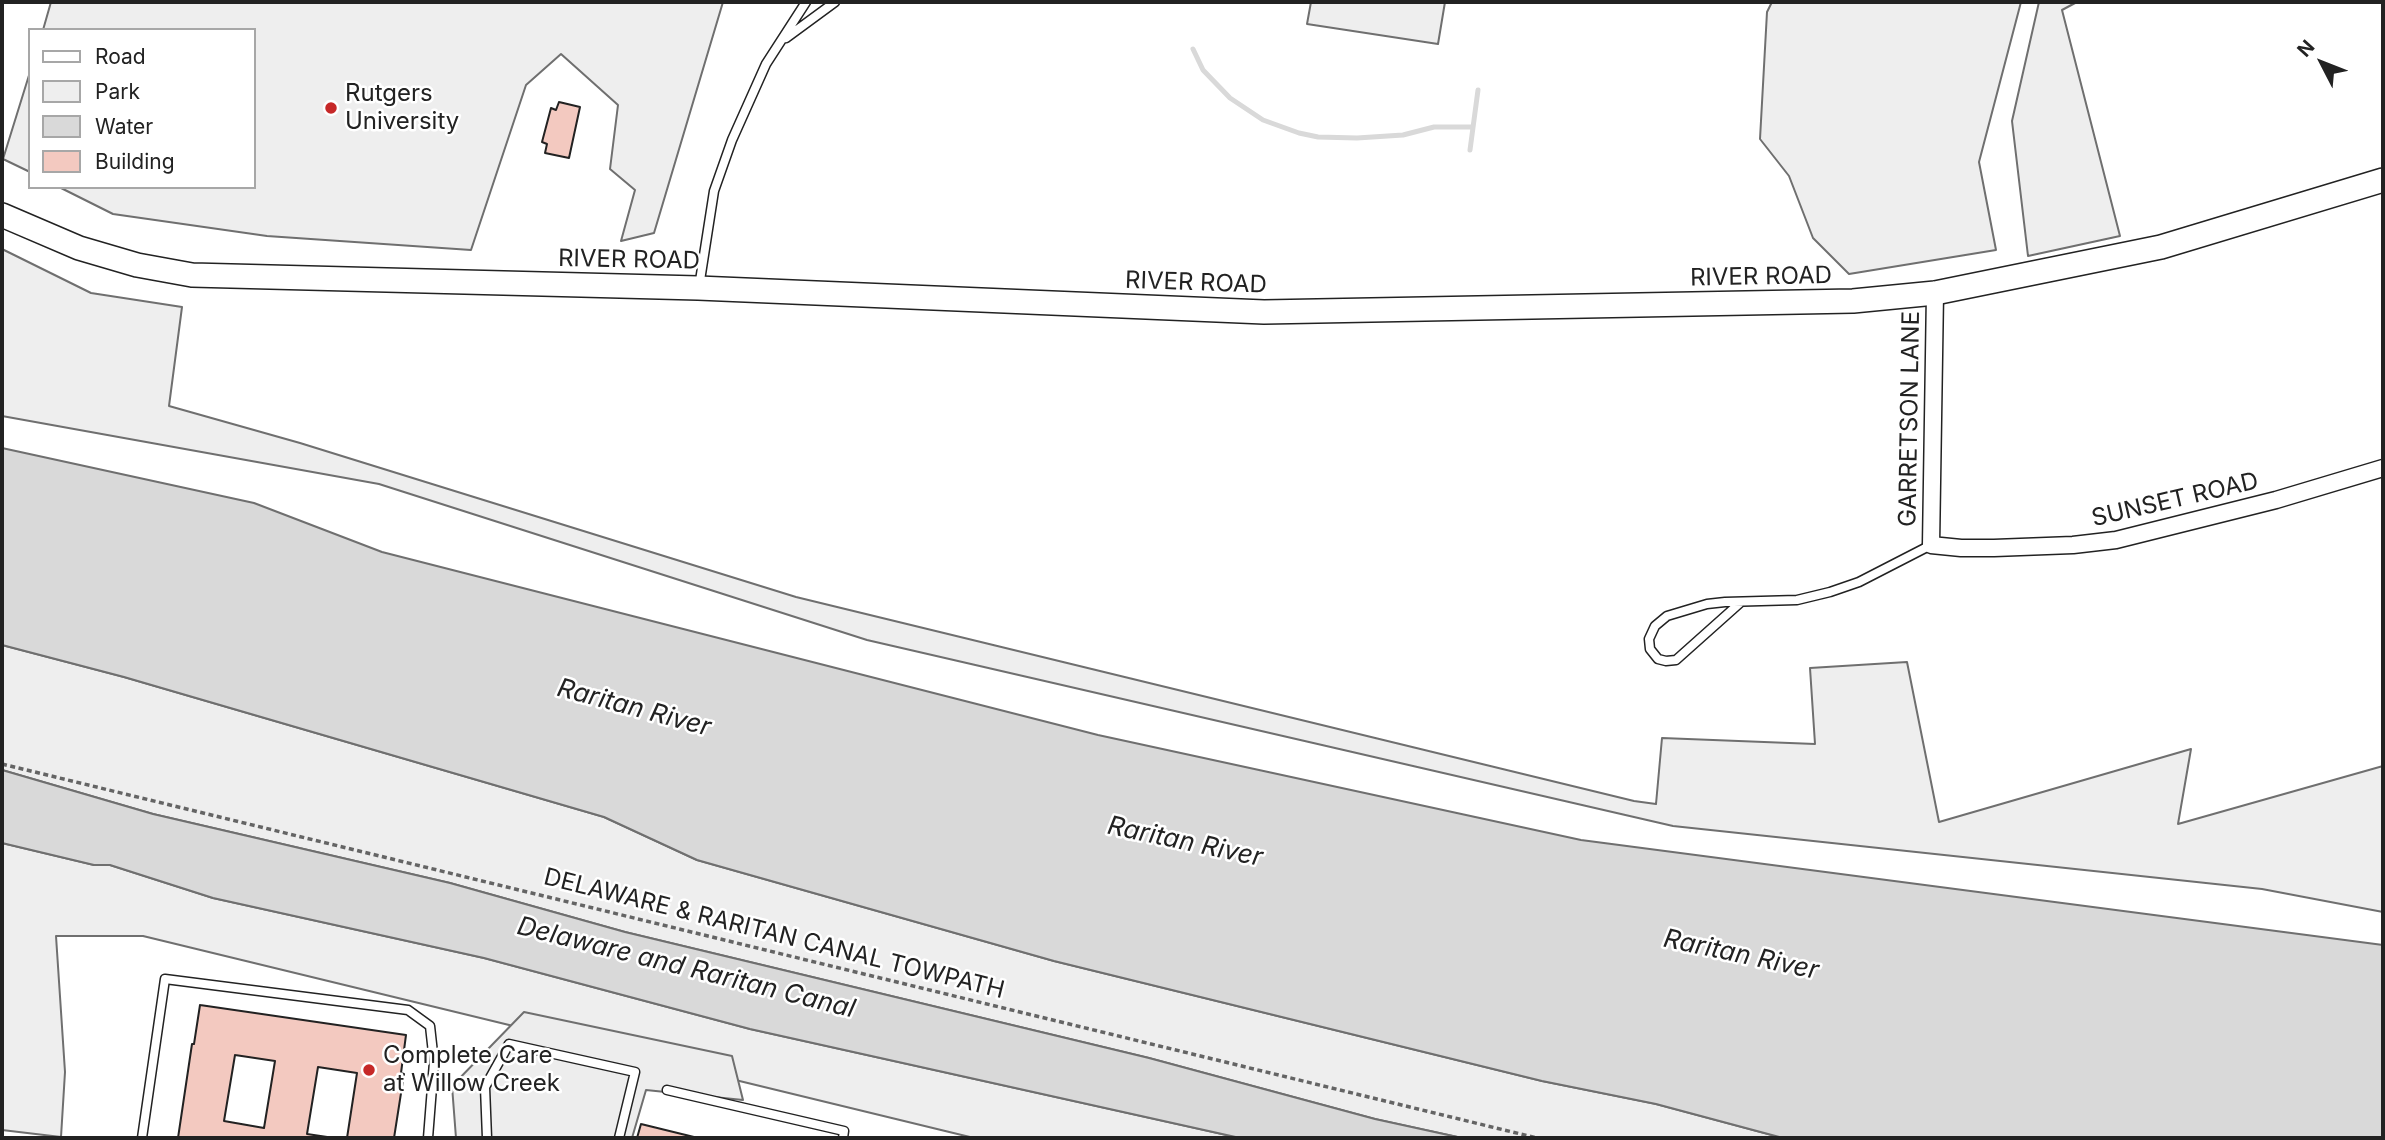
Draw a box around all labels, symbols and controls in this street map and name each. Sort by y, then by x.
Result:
legend [28,28,256,189]
north arrow [2287,28,2357,98]
text: N [2293,36,2319,62]
text: Road [95,44,146,69]
text: Park [95,79,140,104]
place label: Rutgers University [345,80,459,136]
marker: Rutgers University [323,100,339,116]
text: Water [95,114,153,139]
text: Building [95,149,175,174]
street label: RIVER ROAD [558,244,700,276]
street label: RIVER ROAD [1690,261,1832,293]
street label: RIVER ROAD [1125,266,1267,300]
street label: GARRETSON LANE [1894,311,1926,527]
street label: SUNSET ROAD [2089,467,2261,533]
water label: Raritan River [554,673,714,743]
water label: Raritan River [1105,810,1265,874]
street label: DELAWARE & RARITAN CANAL TOWPATH [541,863,1007,1005]
water label: Delaware and Raritan Canal [514,911,858,1025]
water label: Raritan River [1661,923,1821,987]
place label: Complete Care at Willow Creek [383,1042,560,1098]
marker: Complete Care at Willow Creek [361,1062,377,1078]

